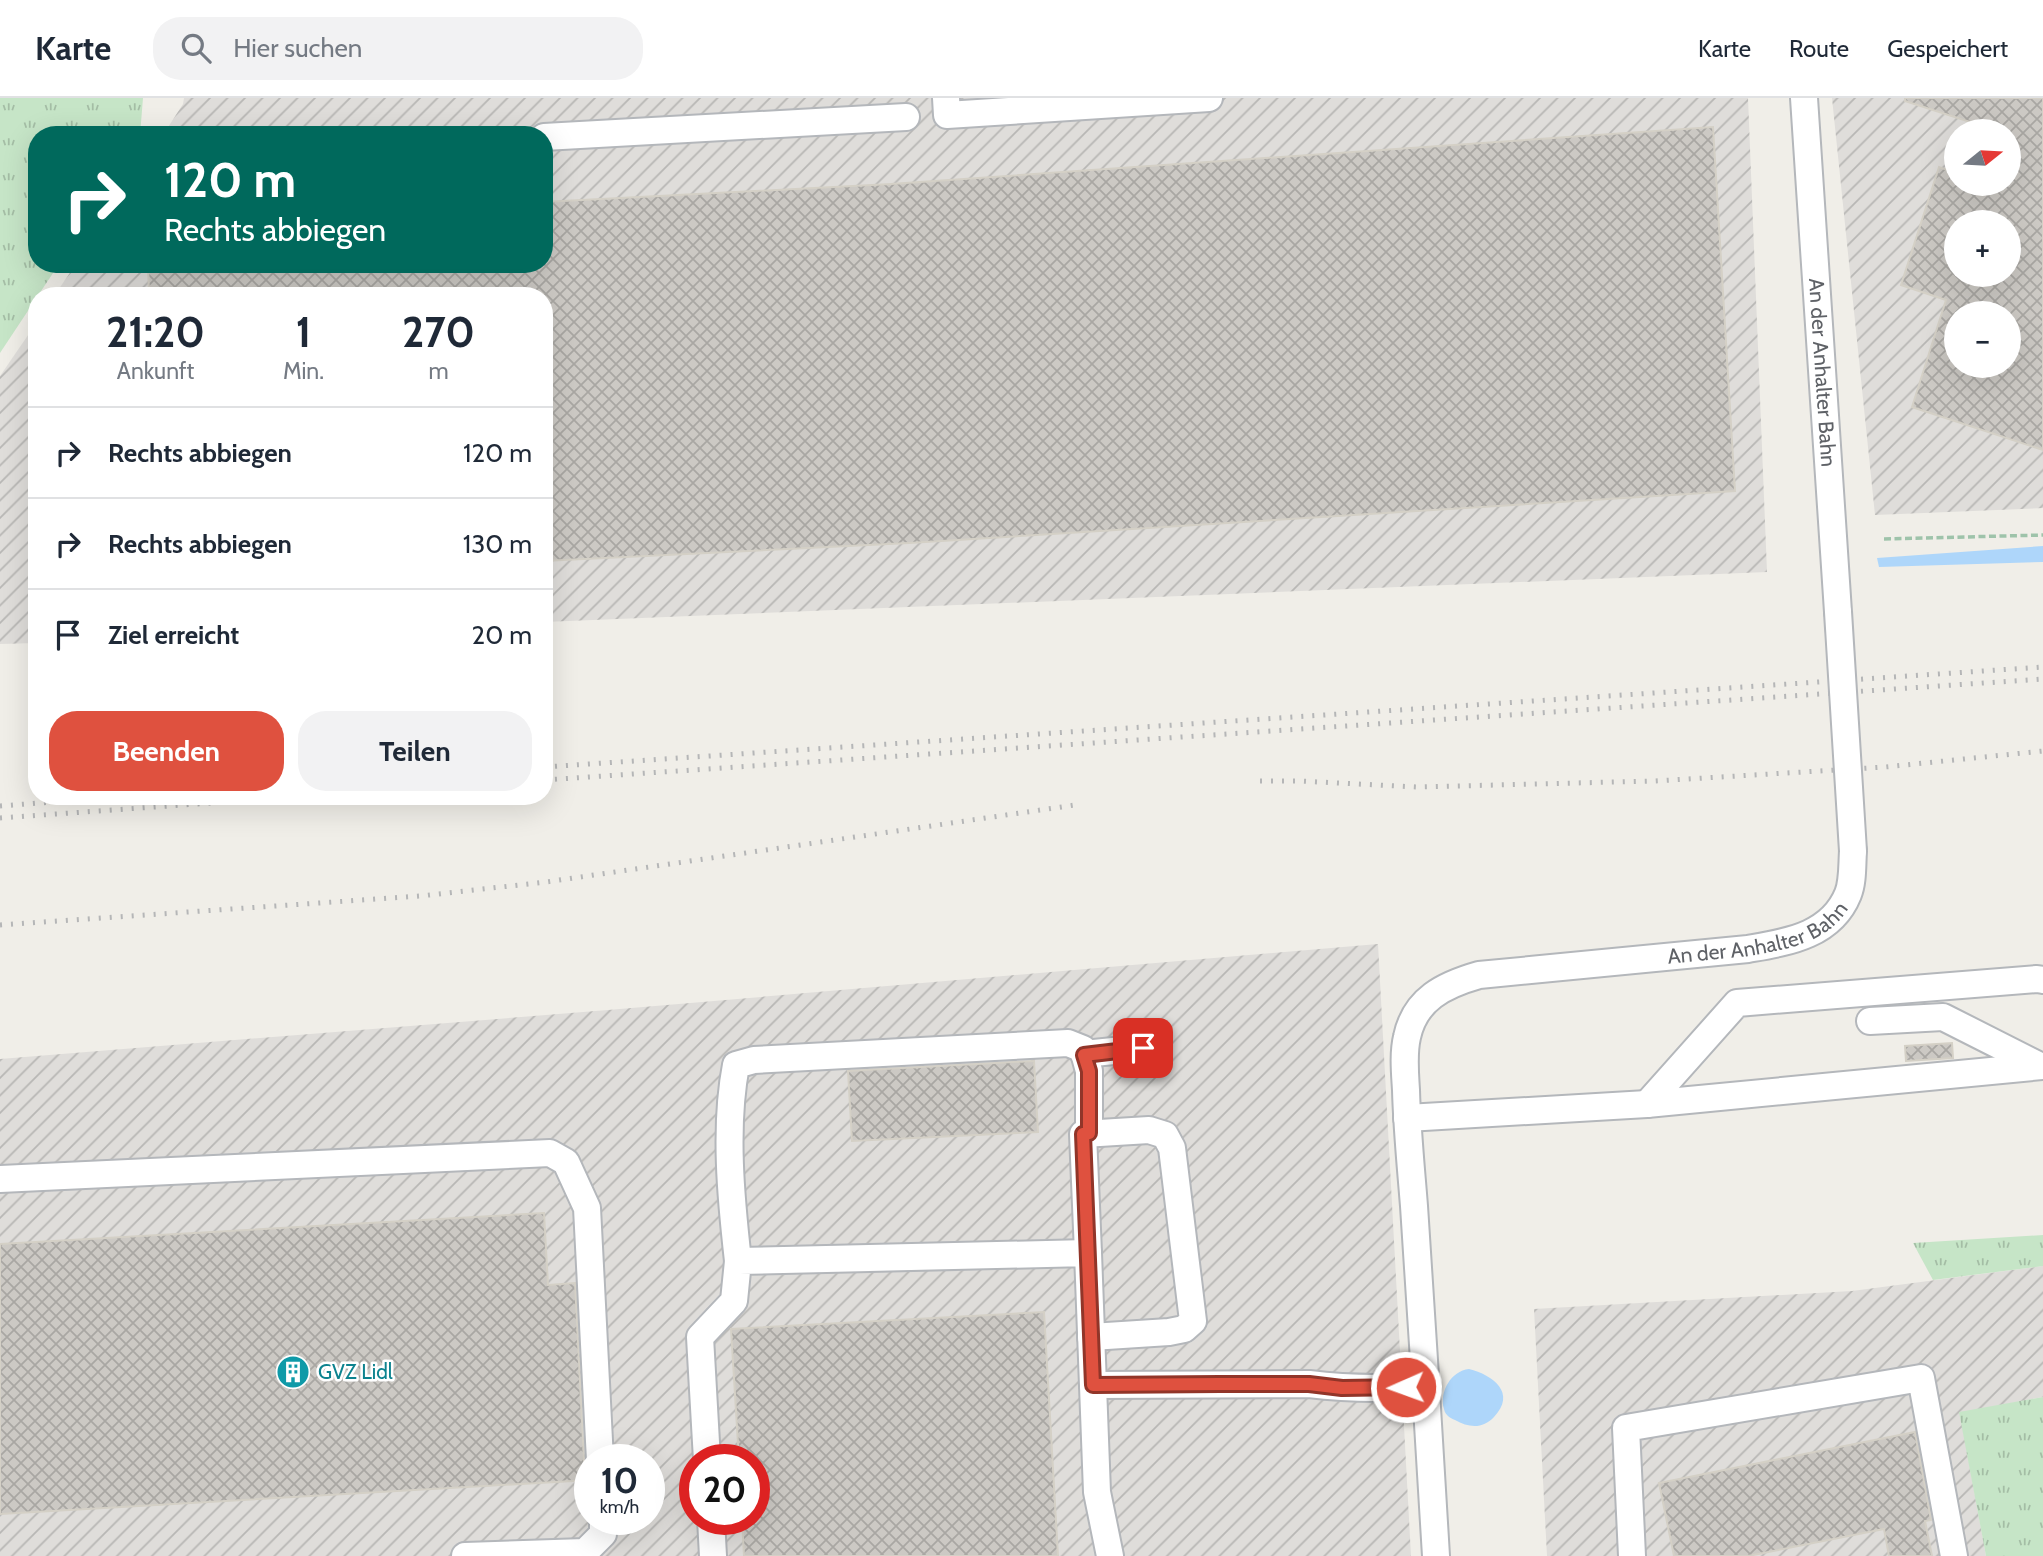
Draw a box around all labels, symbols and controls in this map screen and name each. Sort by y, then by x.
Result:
search box [153,17,643,80]
text: Karte [35,28,111,68]
icon: search [177,29,215,67]
text: Hier suchen [233,32,362,64]
text: Karte [1698,34,1751,63]
text: Route [1789,34,1849,63]
text: Gespeichert [1887,34,2008,63]
north arrow [1944,119,2021,196]
map controls [1944,119,2021,378]
text: 120 m [164,150,296,209]
icon: right [49,154,140,245]
text: Rechts abbiegen [164,210,386,249]
button: + [1944,210,2021,287]
street label: An der Anhalter Bahn [1804,277,1841,468]
button: − [1944,301,2021,378]
text: 21:20 [106,306,205,358]
text: 1 [296,306,311,358]
text: 270 [402,306,475,358]
text: Ankunft [117,357,194,385]
text: Min. [283,357,324,385]
text: m [428,357,449,385]
icon: right [49,434,87,472]
text: Rechts abbiegen [108,437,292,469]
text: 120 m [463,437,532,469]
icon: right [49,525,87,563]
text: Rechts abbiegen [108,528,292,560]
text: 130 m [463,528,532,560]
icon: arrive [49,616,87,654]
text: Ziel erreicht [108,619,239,651]
text: 20 m [472,619,532,651]
button: Beenden [49,711,284,791]
button: Teilen [298,711,532,791]
street label: An der Anhalter Bahn [1666,897,1853,969]
pin [1113,1018,1173,1078]
icon: arrive [1124,1029,1162,1067]
position arrow [1369,1350,1443,1424]
building icon: GVZ Lidl [274,1353,312,1391]
place label: GVZ Lidl [318,1359,393,1384]
speed limit sign: 20 [679,1444,770,1535]
text: 10 [601,1459,638,1502]
text: km/h [600,1496,639,1518]

